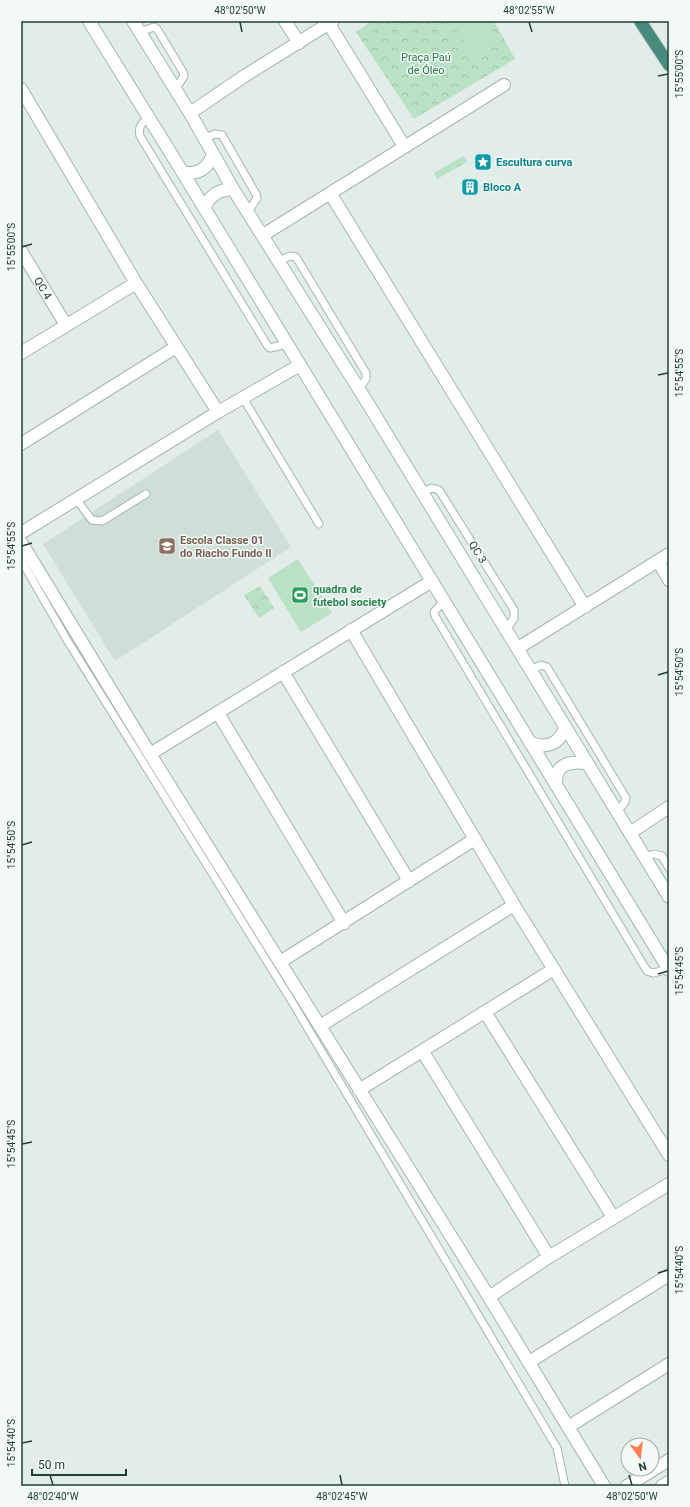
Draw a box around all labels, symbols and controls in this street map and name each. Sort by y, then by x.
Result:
text: 48°02'50"W [214,5,266,16]
text: 48°02'55"W [503,5,555,16]
text: 15°55'00"S [674,50,685,98]
park label: Praça Paú de Óleo [401,51,451,77]
place icon: Escultura curva [473,152,493,172]
place label: Escultura curva [496,156,572,169]
building icon: Bloco A [460,177,480,197]
place label: Bloco A [483,181,522,194]
text: 15°55'00"S [6,223,17,271]
street label: QC 4 [31,275,54,302]
text: 15°54'55"S [674,349,685,397]
text: 15°54'55"S [6,522,17,570]
place label: Escola Classe 01 do Riacho Fundo II [180,534,272,560]
school or university icon: Escola Classe 01 do Riacho Fundo II [157,536,177,556]
street label: QC 3 [466,539,489,566]
place label: quadra de futebol society [313,583,387,609]
sports icon: quadra de futebol society [290,585,310,605]
text: 15°54'50"S [674,648,685,696]
text: 15°54'50"S [6,821,17,869]
text: 15°54'45"S [674,947,685,995]
text: 15°54'45"S [6,1120,17,1168]
text: 15°54'40"S [674,1246,685,1294]
text: 15°54'40"S [6,1419,17,1467]
north arrow [620,1437,660,1477]
scale bar [32,1451,126,1477]
text: 50 m [38,1458,65,1472]
text: N [637,1459,648,1474]
text: 48°02'40"W [27,1491,79,1502]
text: 48°02'45"W [316,1491,368,1502]
text: 48°02'50"W [606,1491,658,1502]

